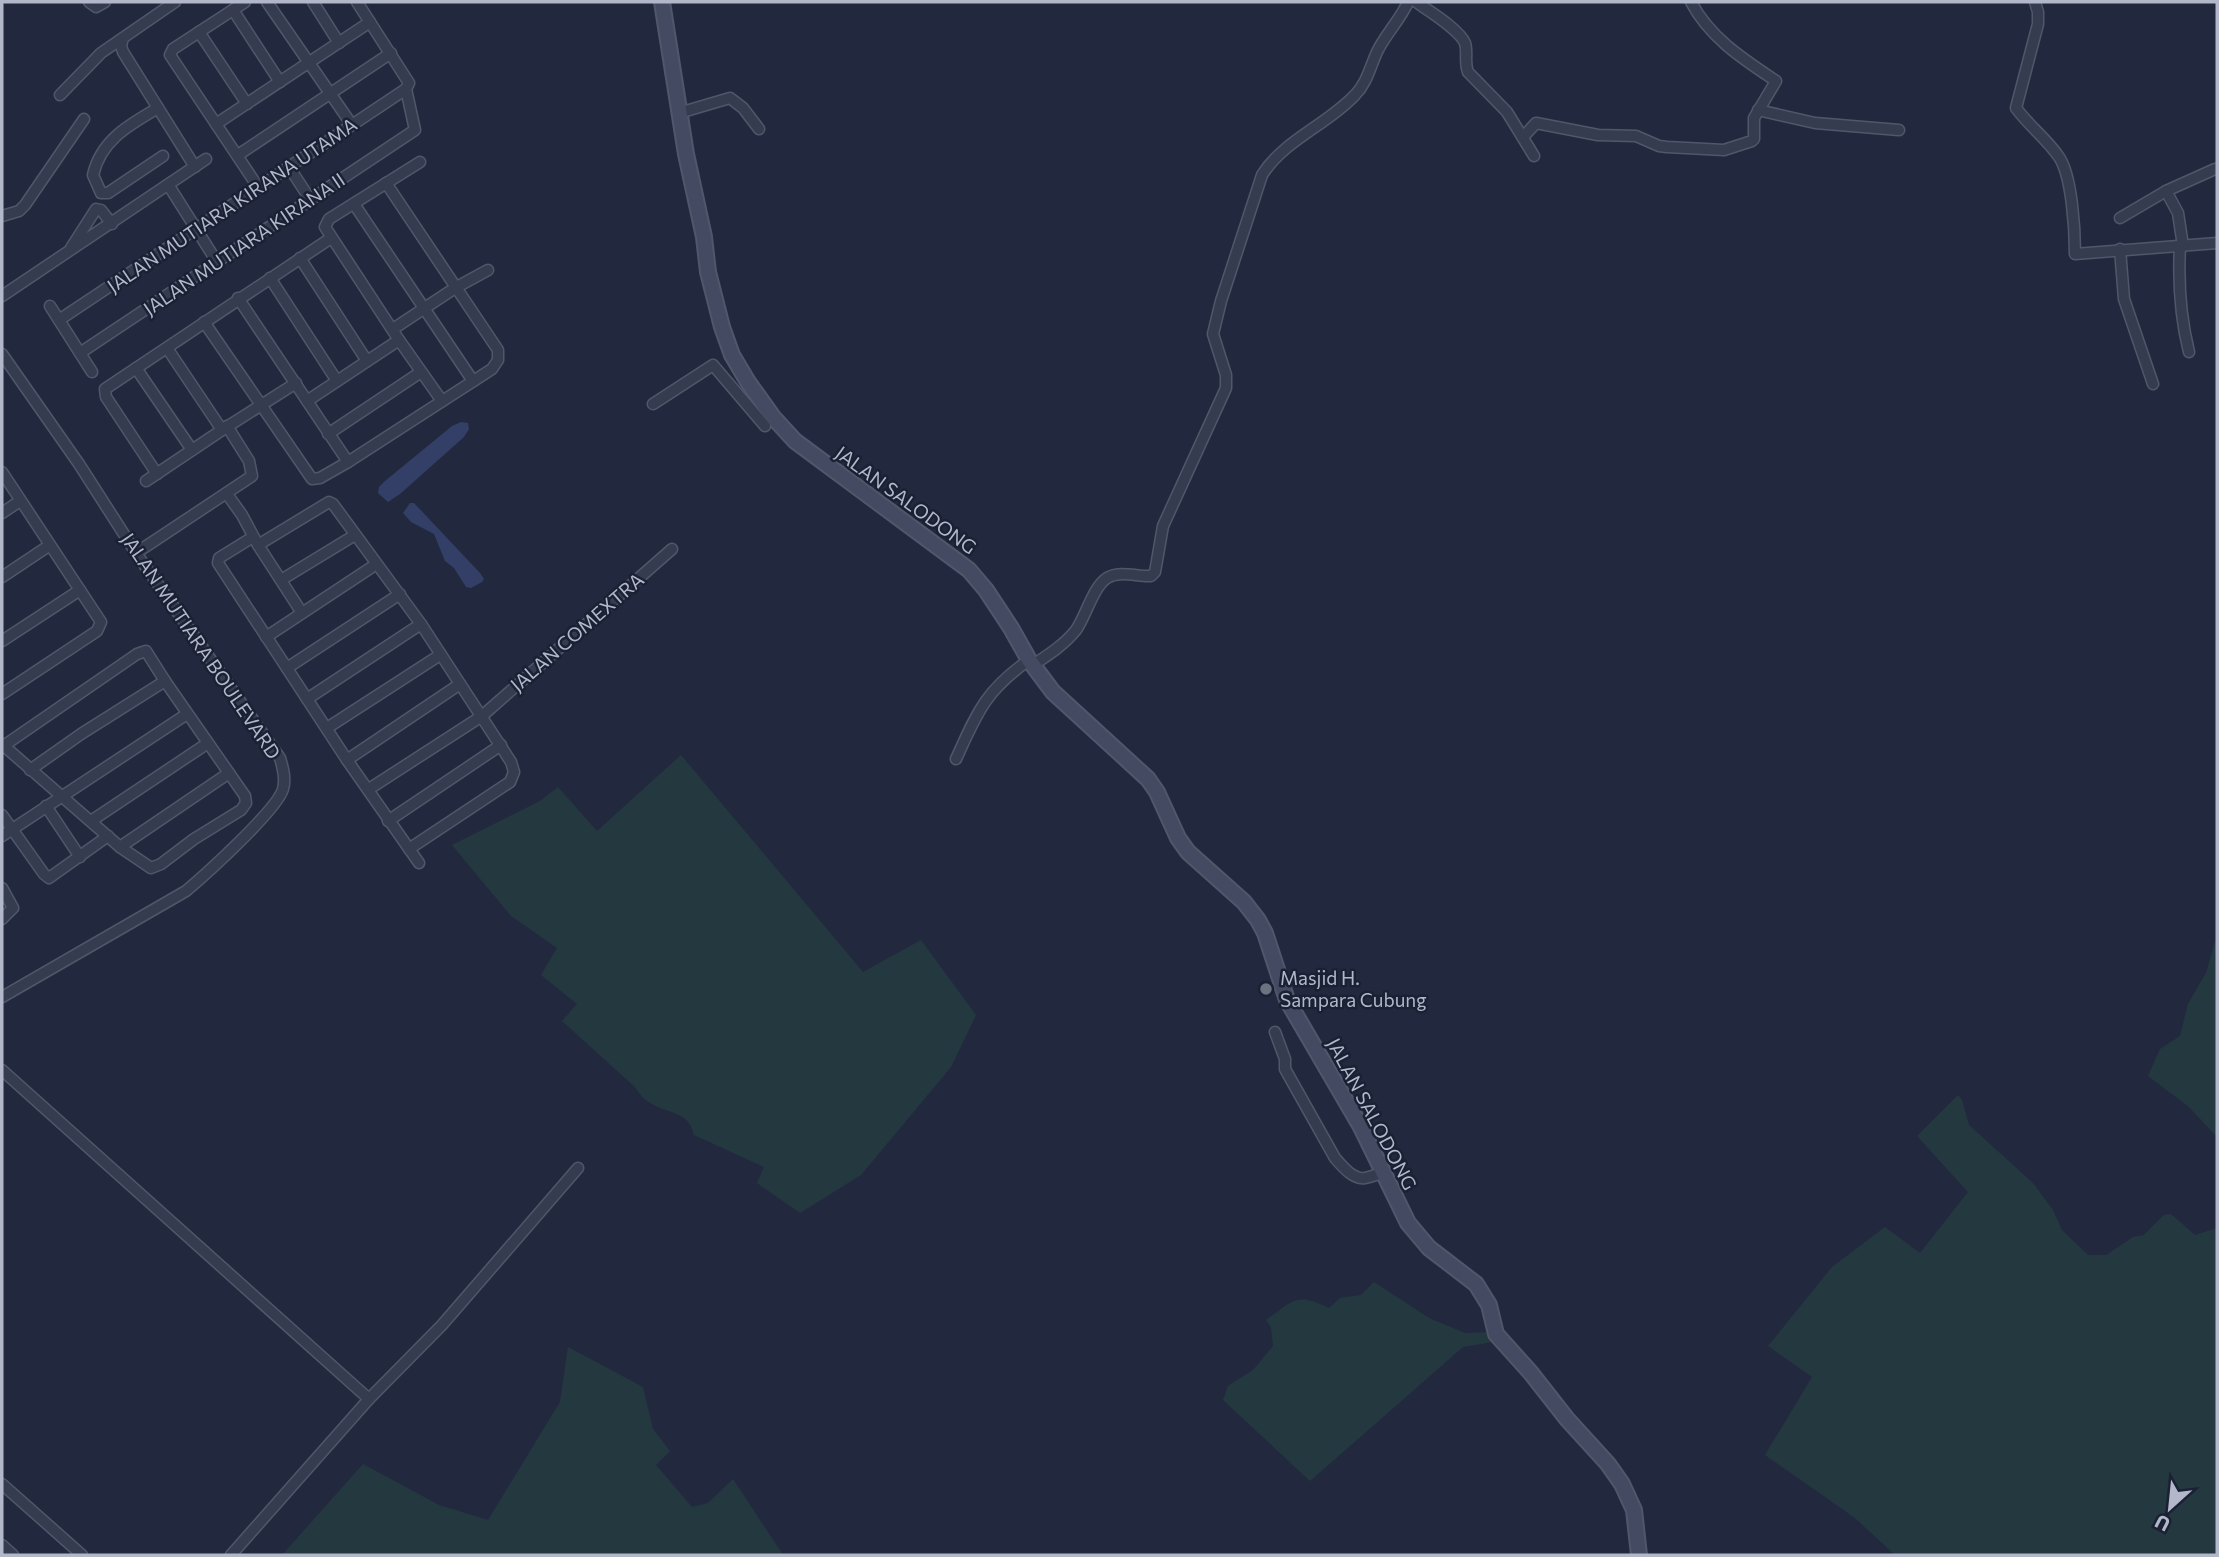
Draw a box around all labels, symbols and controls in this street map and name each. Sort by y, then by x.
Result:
street label: JALAN MUTIARA KIRANA UTAMA [102,112,361,297]
street label: JALAN MUTIARA KIRANA II [139,167,349,320]
street label: JALAN SALODONG [831,441,981,558]
street label: JALAN MUTIARA BOULEVARD [117,528,286,763]
street label: JALAN COMEXTRA [505,567,648,696]
place label: Masjid H. Sampara Cubung [1280,966,1426,1011]
marker: Masjid H. Sampara Cubung [1258,981,1274,997]
street label: JALAN SALODONG [1323,1034,1422,1194]
north arrow [2135,1473,2205,1543]
text: U [2151,1510,2173,1537]

